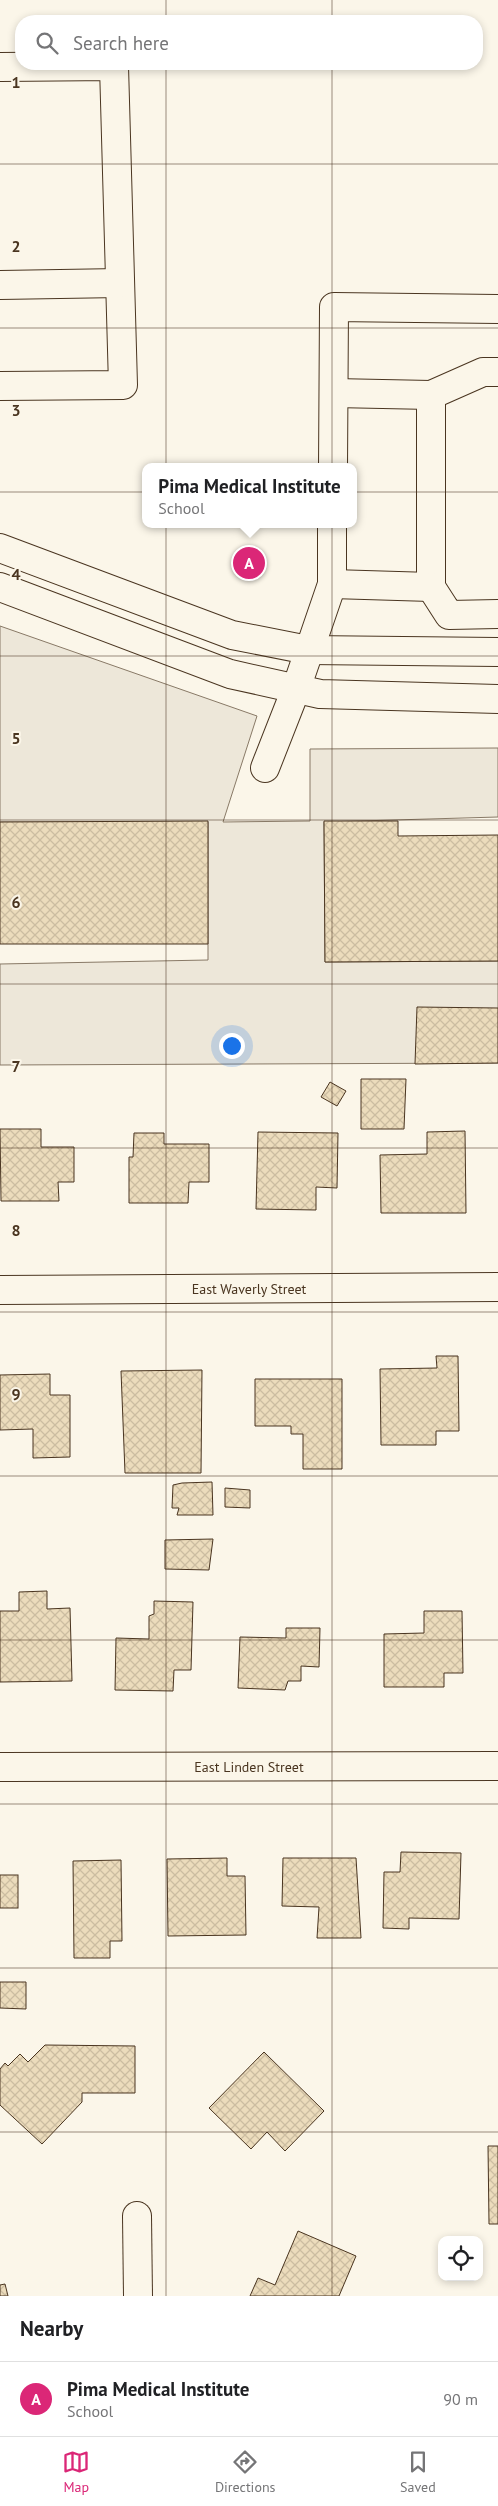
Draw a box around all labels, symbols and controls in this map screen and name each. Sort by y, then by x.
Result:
search box [15,15,483,70]
icon: search [33,29,61,57]
text: Search here [73,31,169,55]
text: 1 [11,72,21,92]
text: 2 [11,236,21,256]
text: 3 [11,400,21,420]
popup [142,463,357,528]
text: Pima Medical Institute [158,474,341,498]
text: School [158,498,205,518]
pin: A [233,544,265,582]
text: 4 [11,564,21,584]
text: 5 [11,728,21,748]
text: 6 [11,892,21,912]
your location [219,1033,245,1059]
text: 7 [11,1056,21,1076]
text: 8 [11,1220,21,1240]
street label: East Waverly Street [192,1280,307,1298]
text: 9 [11,1384,21,1404]
street label: East Linden Street [194,1758,304,1776]
map controls [438,2236,483,2281]
button: locate [438,2236,483,2281]
text: Nearby [20,2315,83,2342]
text: Pima Medical Institute [67,2377,249,2401]
text: A [31,2389,41,2409]
text: 90 m [443,2389,478,2409]
text: School [67,2401,113,2421]
tab: Map [62,2448,90,2496]
tab: Directions [215,2448,275,2496]
tab: Saved [400,2448,436,2496]

